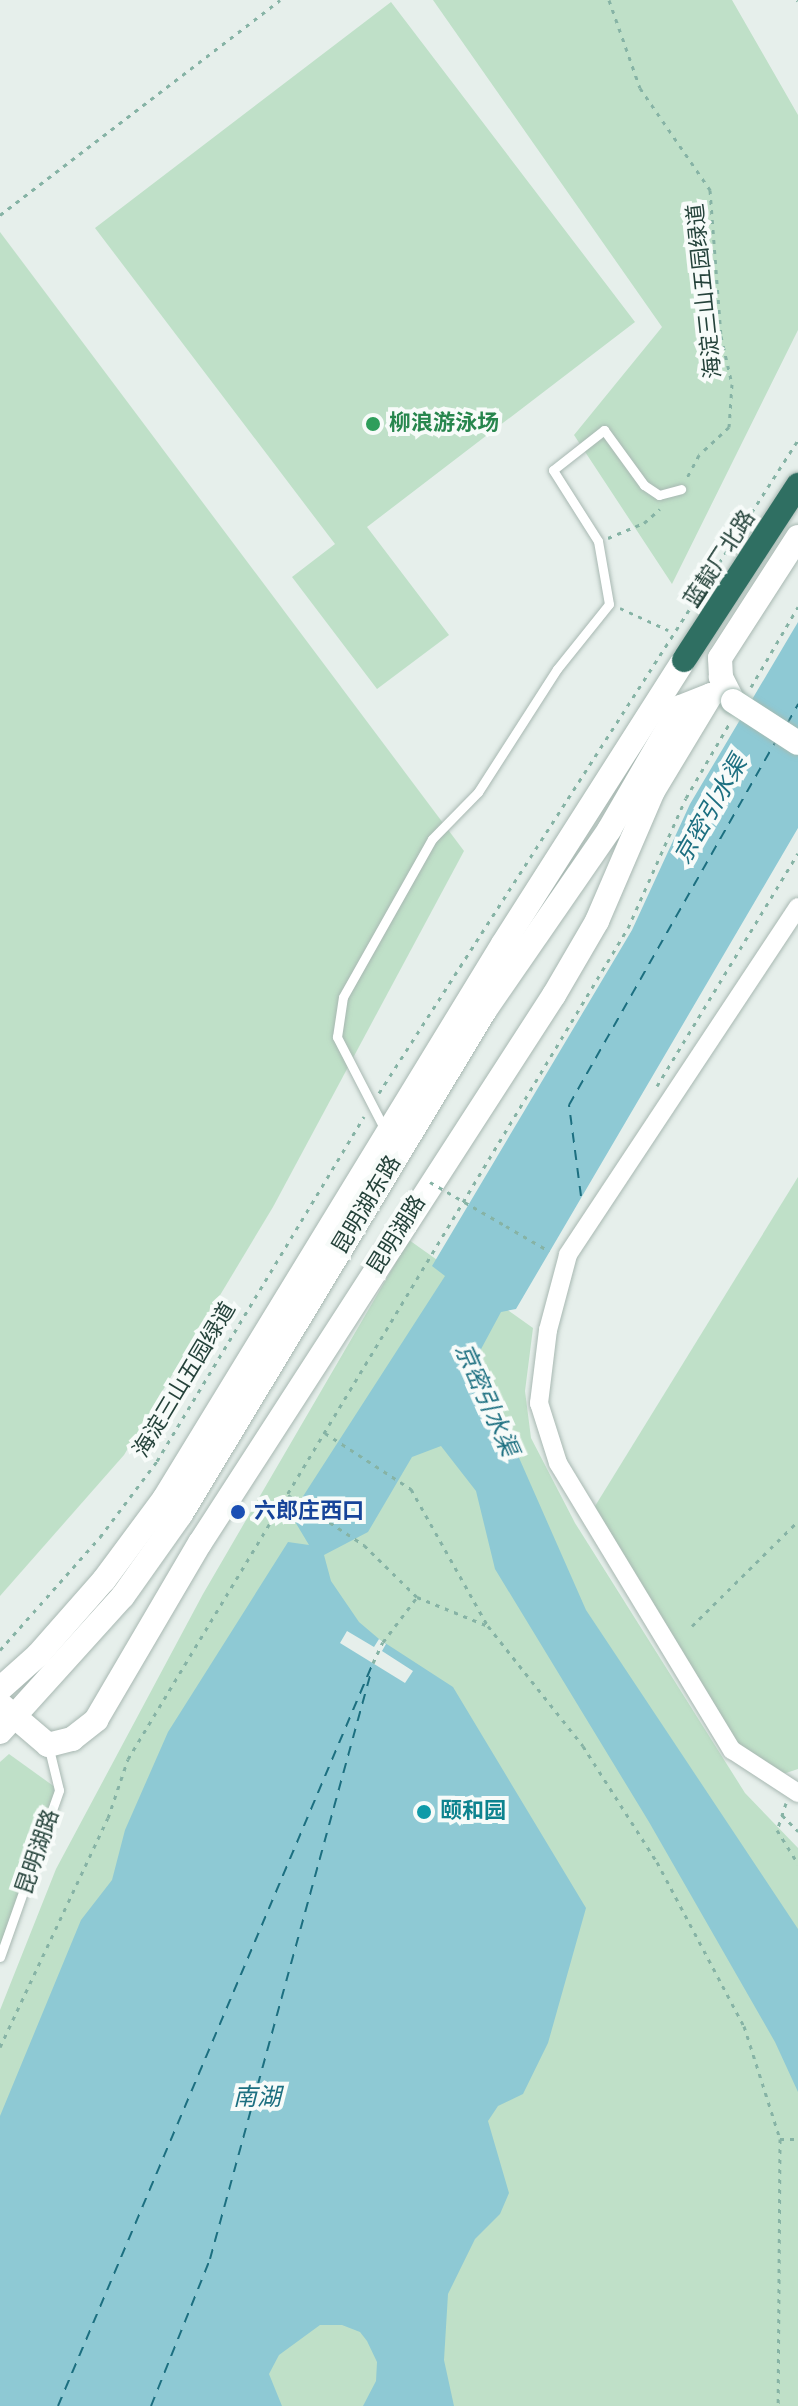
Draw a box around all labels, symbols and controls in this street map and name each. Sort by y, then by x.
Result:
street label: 海淀三山五园绿道 [683,202,727,380]
place label: 柳浪游泳场 [389,411,499,437]
marker: 柳浪游泳场 [364,415,382,433]
street label: 蓝靛厂北路 [679,506,761,612]
water label: 京密引水渠 [669,751,753,869]
street label: 昆明湖东路 [327,1151,407,1259]
street label: 昆明湖路 [362,1191,432,1279]
street label: 海淀三山五园绿道 [128,1298,242,1462]
water label: 京密引水渠 [448,1339,524,1461]
place label: 六郎庄西口 [254,1499,364,1525]
marker: 六郎庄西口 [229,1503,247,1521]
place label: 颐和园 [440,1799,506,1825]
marker: 颐和园 [415,1803,433,1821]
street label: 昆明湖路 [11,1806,65,1898]
water label: 南湖 [233,2084,281,2112]

